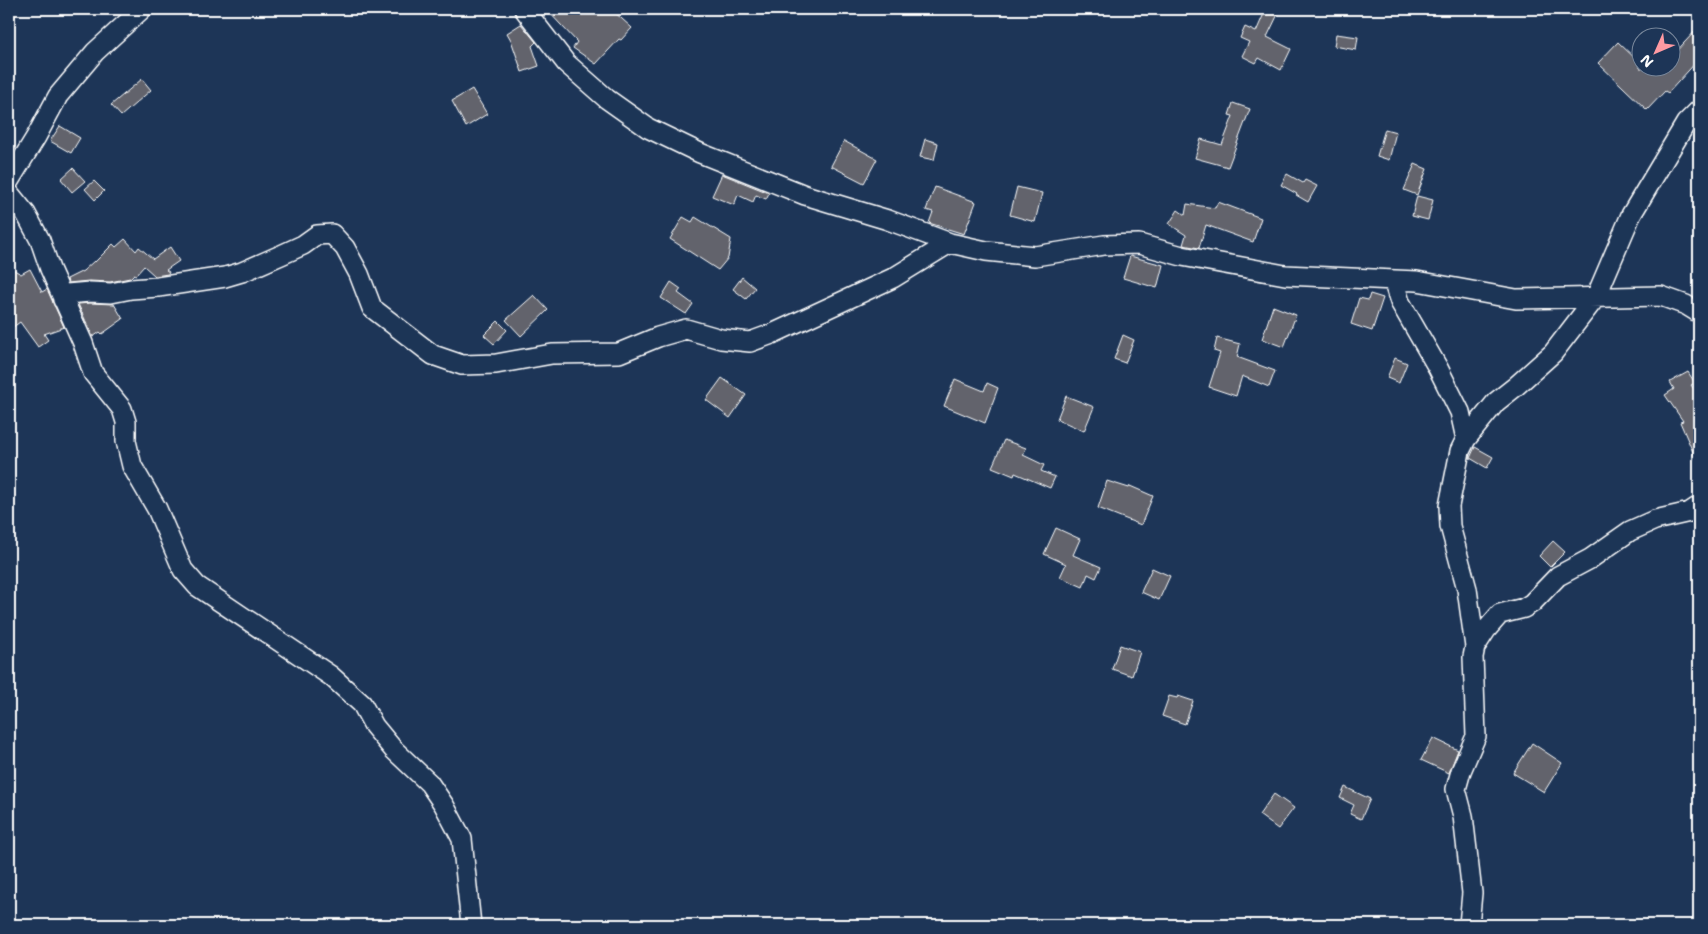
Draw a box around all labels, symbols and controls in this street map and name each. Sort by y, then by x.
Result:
north arrow [1630,28,1680,78]
text: N [1637,51,1657,71]

